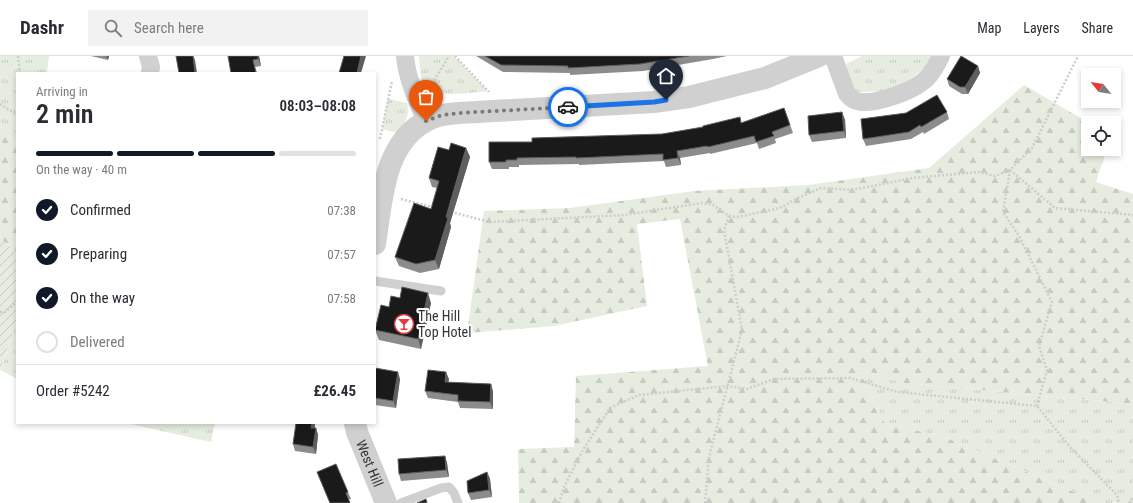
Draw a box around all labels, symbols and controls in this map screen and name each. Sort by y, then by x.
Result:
search box [88,10,368,46]
text: Dashr [20,16,64,39]
icon: search [102,17,124,39]
text: Search here [134,19,204,37]
text: Map [977,20,1001,36]
text: Layers [1023,20,1060,36]
text: Share [1082,20,1113,36]
pin [649,59,683,100]
icon: home [655,65,677,87]
north arrow [1081,68,1121,108]
map controls [1081,68,1121,156]
pin [409,80,443,121]
text: Arriving in [36,84,88,99]
icon: bag [415,86,437,108]
courier [548,87,588,127]
icon: car [557,96,579,118]
text: 08:03–08:08 [279,97,356,115]
text: 2 min [36,99,94,129]
button: locate [1081,116,1121,156]
text: On the way · 40 m [36,162,127,177]
icon: check [36,199,58,221]
text: Confirmed [70,201,131,219]
text: 07:38 [327,203,356,218]
icon: check [36,243,58,265]
text: Preparing [70,245,127,263]
text: 07:57 [327,247,356,262]
icon: check [36,287,58,309]
text: On the way [70,289,135,307]
text: 07:58 [327,291,356,306]
place label: The Hill Top Hotel [418,308,471,340]
bar icon: The Hill Top Hotel [393,313,415,335]
text: Delivered [70,333,125,351]
text: Order #5242 [36,382,110,400]
text: £26.45 [313,382,356,400]
street label: West Hill [353,438,386,489]

